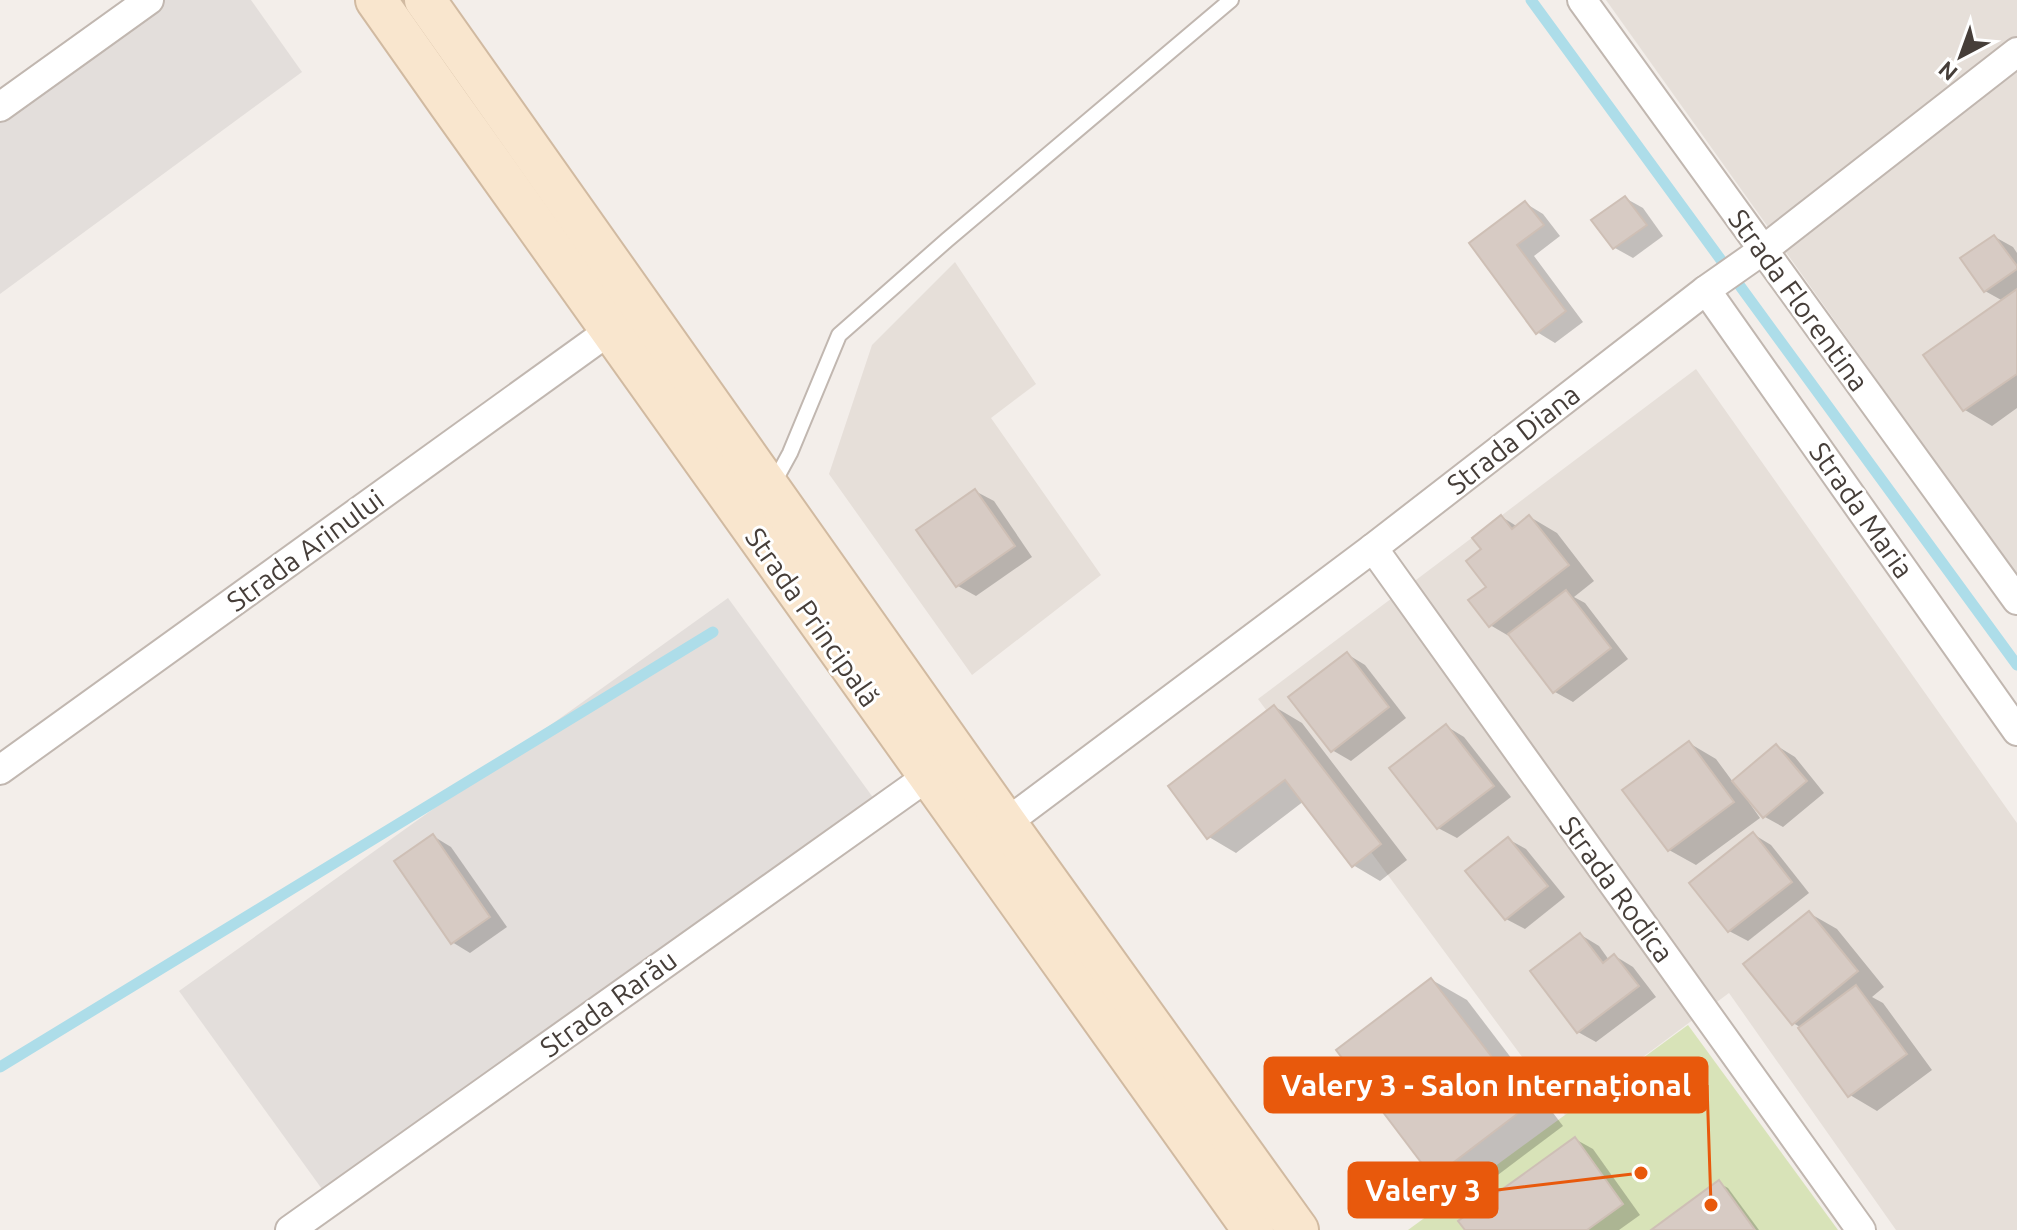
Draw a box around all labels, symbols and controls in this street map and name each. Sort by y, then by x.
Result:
north arrow [1921,16,2001,96]
text: N [1933,57,1962,86]
street label: Strada Florentina [1723,203,1875,397]
street label: Strada Diana [1441,378,1585,500]
street label: Strada Maria [1804,436,1920,584]
street label: Strada Arinului [221,483,389,617]
street label: Strada Principală [740,522,886,712]
street label: Strada Rodica [1554,810,1680,968]
street label: Strada Rarău [534,943,682,1063]
callout: Valery 3 - Salon Internațional [1265,1058,1707,1112]
text: Valery 3 - Salon Internațional [1281,1068,1691,1102]
callout: Valery 3 [1349,1163,1497,1217]
text: Valery 3 [1365,1173,1481,1207]

